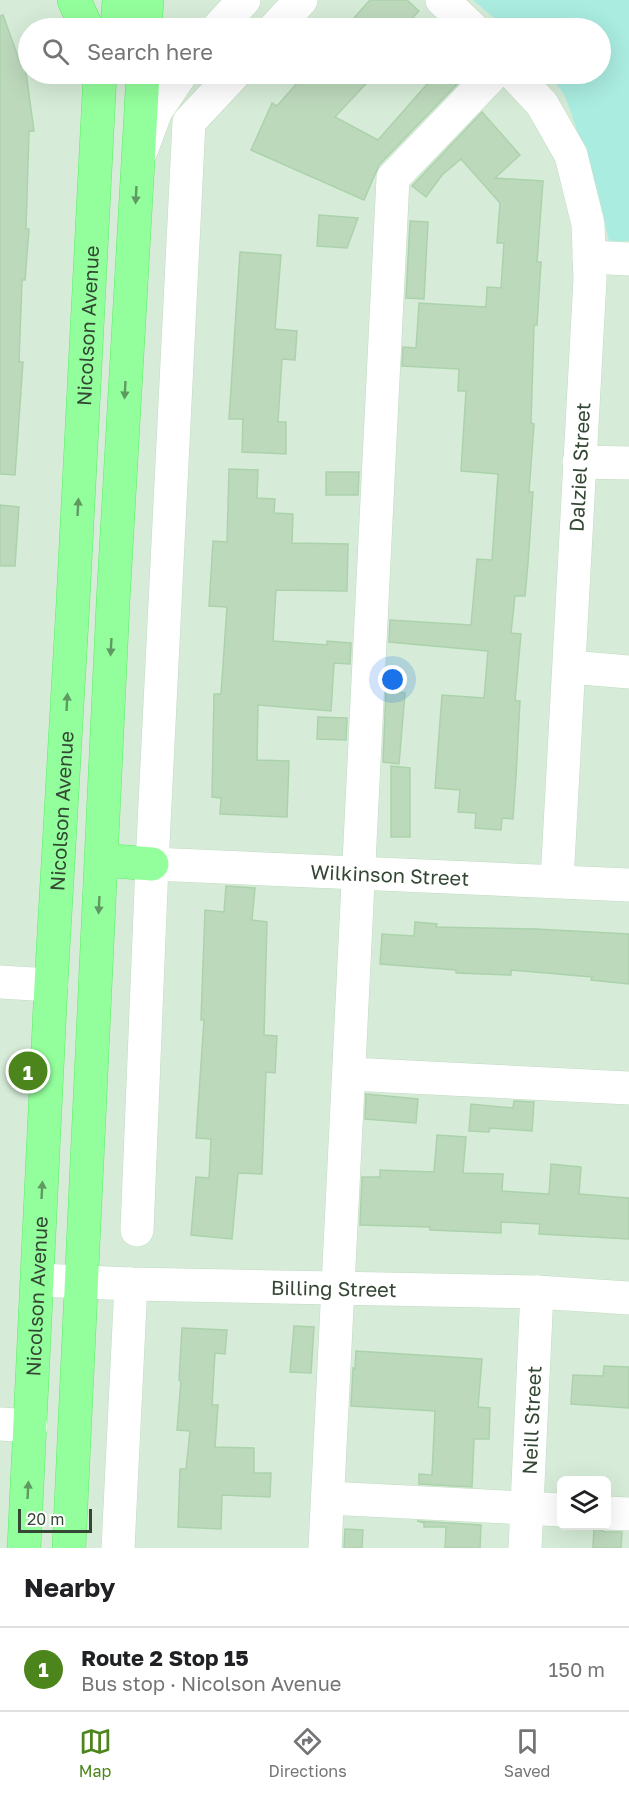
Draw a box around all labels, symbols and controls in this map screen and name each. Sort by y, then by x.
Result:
search box [18,18,611,84]
icon: search [39,35,72,68]
text: Search here [87,38,213,65]
one-way arrow [131,185,141,204]
street label: Nicolson Avenue [71,245,103,406]
one-way arrow [121,380,130,399]
street label: Dalziel Street [564,402,594,532]
one-way arrow [73,497,82,516]
one-way arrow [107,638,116,657]
your location [378,665,407,694]
one-way arrow [63,692,72,711]
street label: Nicolson Avenue [44,730,78,892]
street label: Wilkinson Street [310,859,470,890]
one-way arrow [95,895,104,914]
pin: 1 [9,1048,48,1094]
one-way arrow [37,1180,46,1199]
street label: Nicolson Avenue [20,1216,52,1377]
street label: Billing Street [271,1275,397,1301]
street label: Neill Street [516,1365,546,1475]
map controls [557,1476,611,1530]
button: layers [557,1476,611,1530]
one-way arrow [23,1480,32,1499]
scale bar [18,1506,92,1534]
text: 20 m [27,1509,64,1529]
text: Nearby [24,1572,115,1603]
text: Route 2 Stop 15 [81,1644,249,1671]
text: 1 [38,1657,49,1681]
text: 150 m [549,1657,605,1681]
text: Bus stop · Nicolson Avenue [81,1671,341,1695]
tab: Map [79,1725,112,1781]
tab: Directions [269,1725,347,1781]
tab: Saved [504,1725,550,1781]

